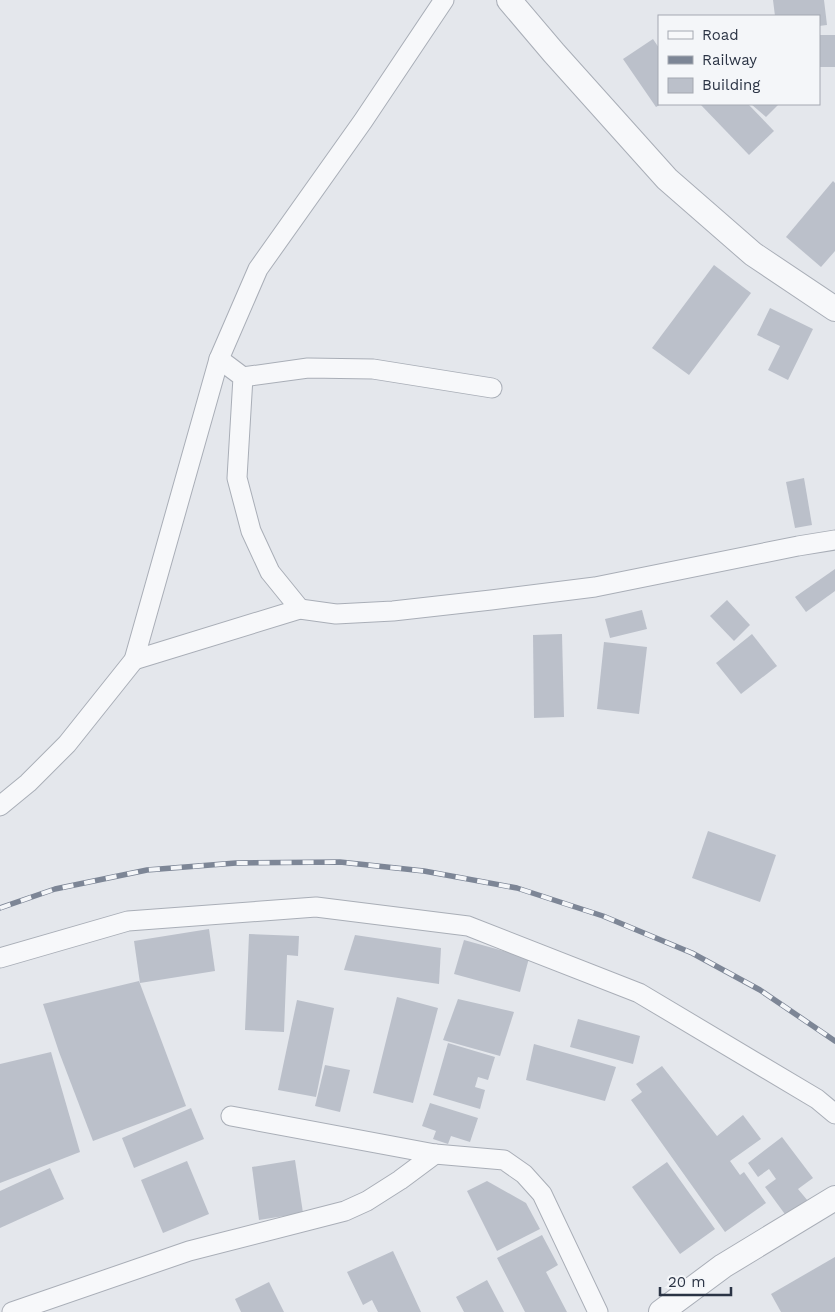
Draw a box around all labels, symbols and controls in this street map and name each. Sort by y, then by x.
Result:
legend [658,15,820,105]
text: Road [702,26,739,44]
text: Railway [702,51,757,69]
text: Building [702,76,760,94]
scale bar [660,1264,731,1296]
text: 20 m [668,1273,706,1291]

